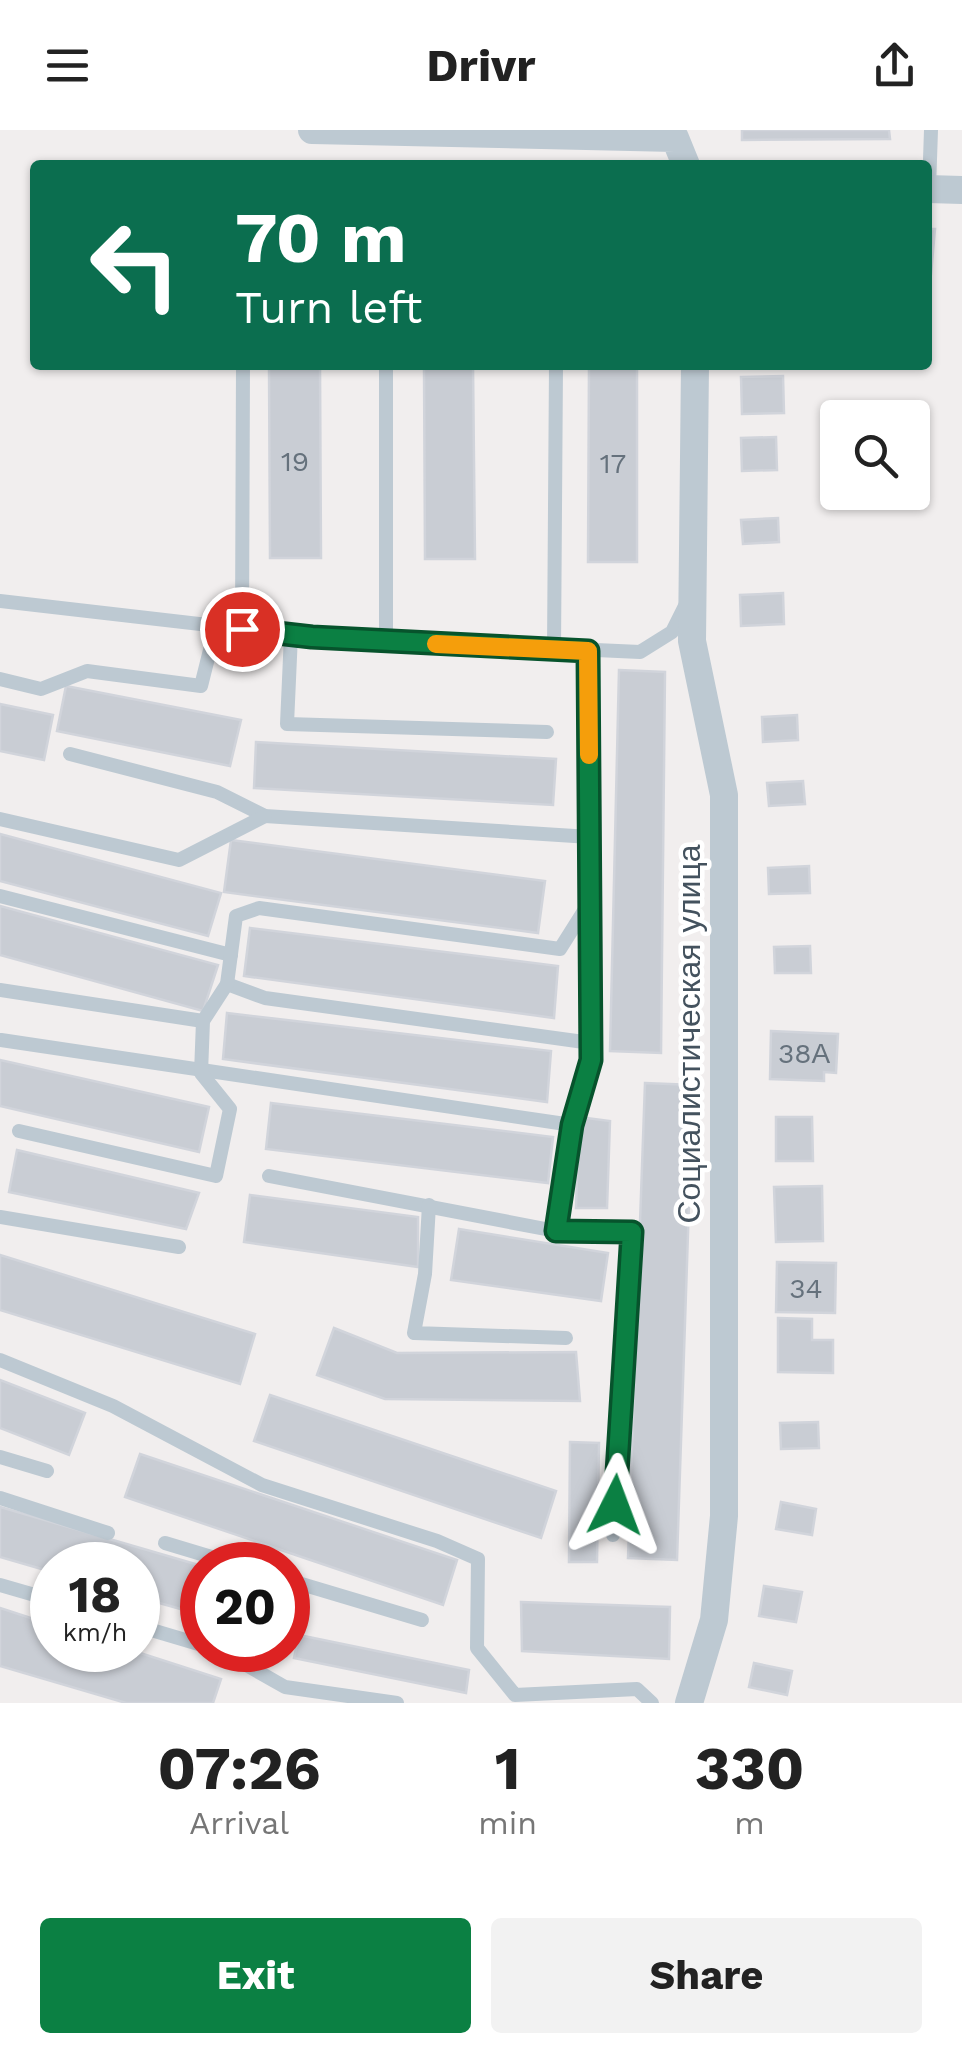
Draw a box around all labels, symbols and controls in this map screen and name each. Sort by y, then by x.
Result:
icon: menu [40,38,95,93]
icon: share [867,38,922,93]
text: Drivr [426,39,536,92]
text: 70 m [235,197,407,279]
icon: left [70,200,200,330]
text: Turn left [235,281,422,334]
map controls [820,400,930,510]
button: search [820,400,930,510]
house number: 19 [281,445,309,478]
house number: 17 [600,447,626,480]
pin [200,587,285,672]
icon: arrive [215,602,270,657]
street label: Социалистическая улица [670,844,708,1224]
house number: 38А [778,1037,830,1070]
house number: 34 [789,1272,823,1305]
position arrow [563,1453,667,1557]
speed limit sign: 20 [180,1542,310,1672]
text: 18 [69,1565,121,1624]
text: km/h [63,1618,127,1647]
text: 07:26 [158,1733,321,1804]
text: 1 [495,1733,521,1804]
text: 330 [695,1733,804,1804]
text: Arrival [189,1804,289,1842]
text: min [478,1804,537,1842]
text: m [734,1804,765,1842]
button: Exit [40,1918,471,2033]
button: Share [491,1918,922,2033]

